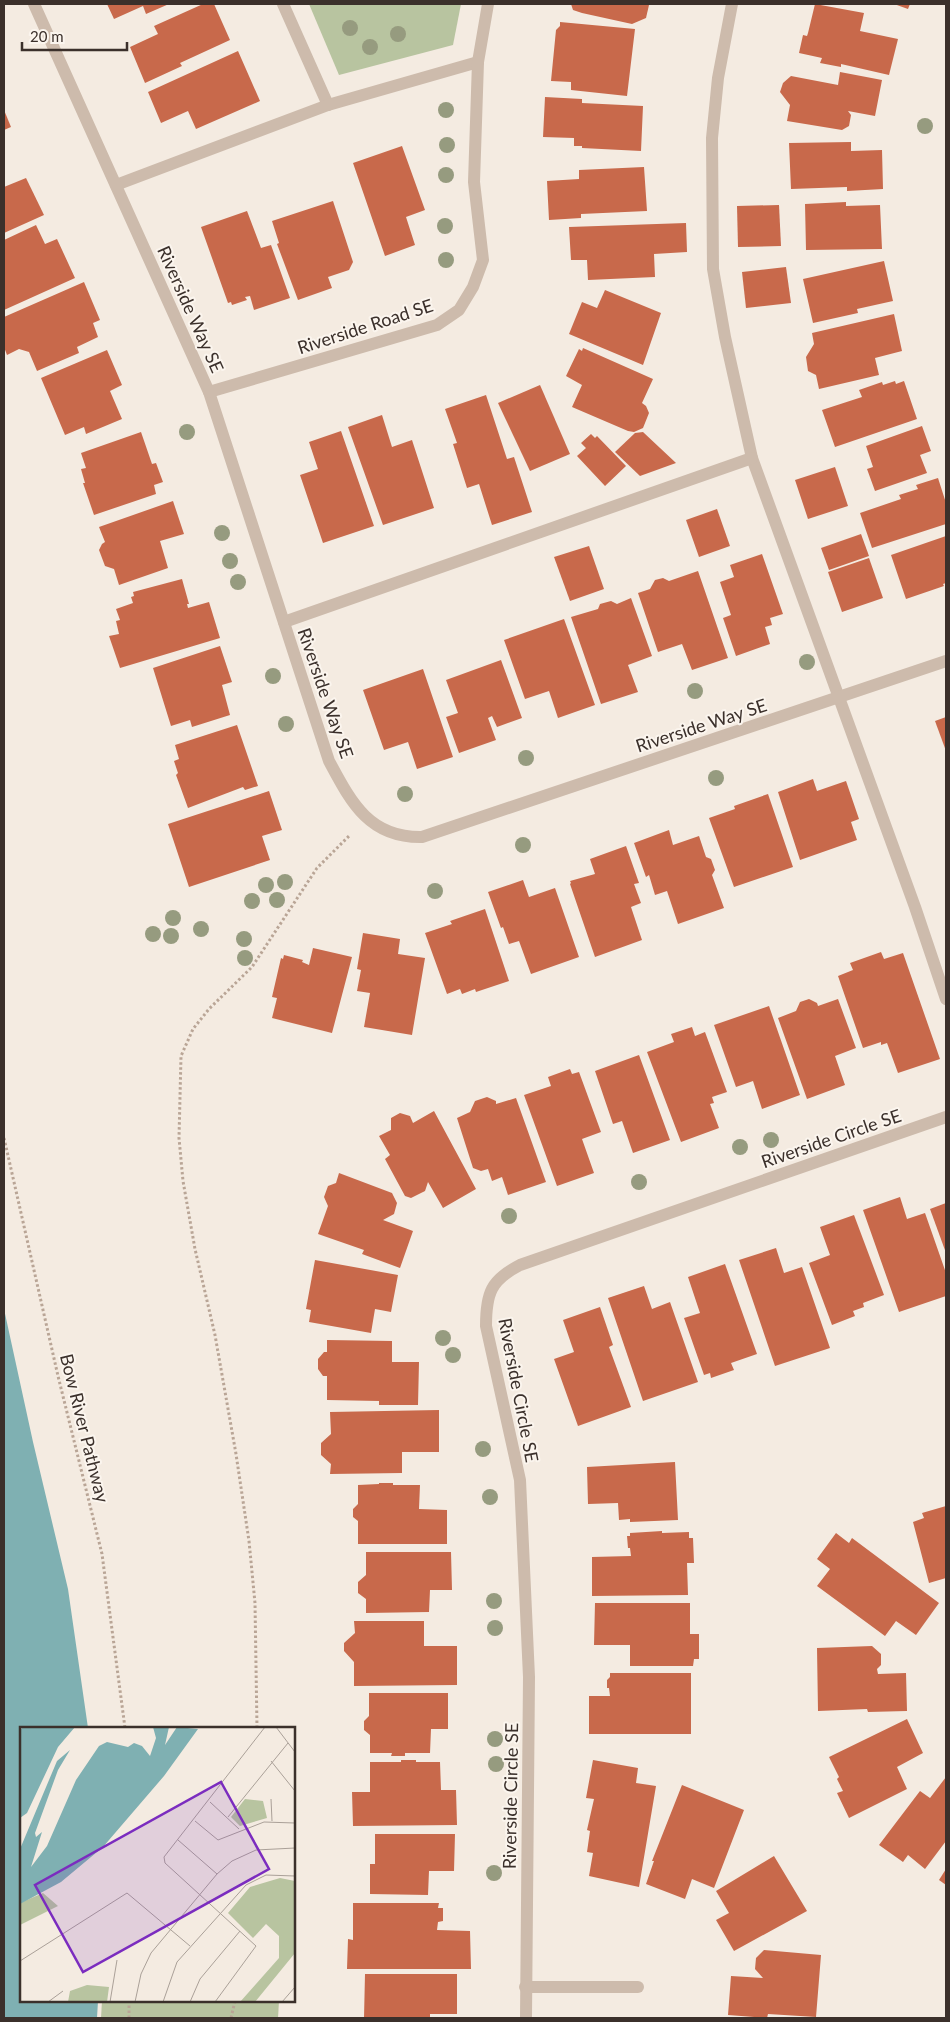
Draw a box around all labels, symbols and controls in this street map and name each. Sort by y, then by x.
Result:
scale bar [22,20,128,52]
text: 20 m [30,27,64,45]
street label: Riverside Way SE [153,242,229,376]
street label: Riverside Road SE [294,294,436,358]
street label: Riverside Way SE [293,625,359,761]
street label: Riverside Way SE [633,693,769,757]
street label: Riverside Circle SE [758,1104,904,1172]
street label: Riverside Circle SE [494,1316,544,1464]
street label: Bow River Pathway [56,1351,114,1505]
street label: Riverside Circle SE [498,1723,522,1869]
inset map [20,1727,295,2002]

